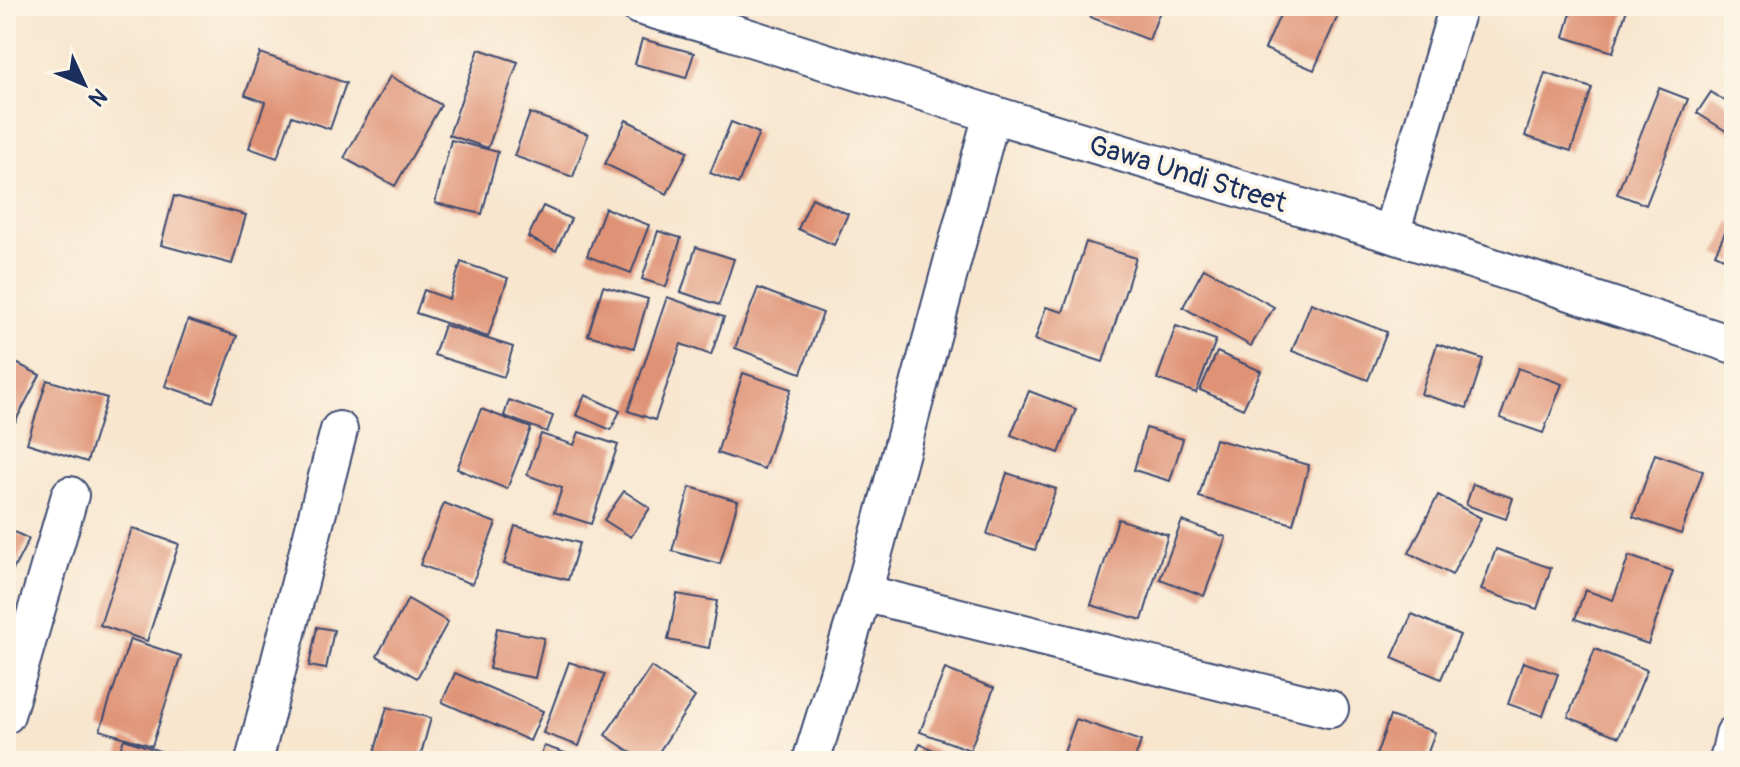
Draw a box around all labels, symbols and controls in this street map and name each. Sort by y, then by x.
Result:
north arrow [44,44,124,124]
text: N [82,82,113,112]
street label: Gawa Undi Street [1085,128,1291,221]

